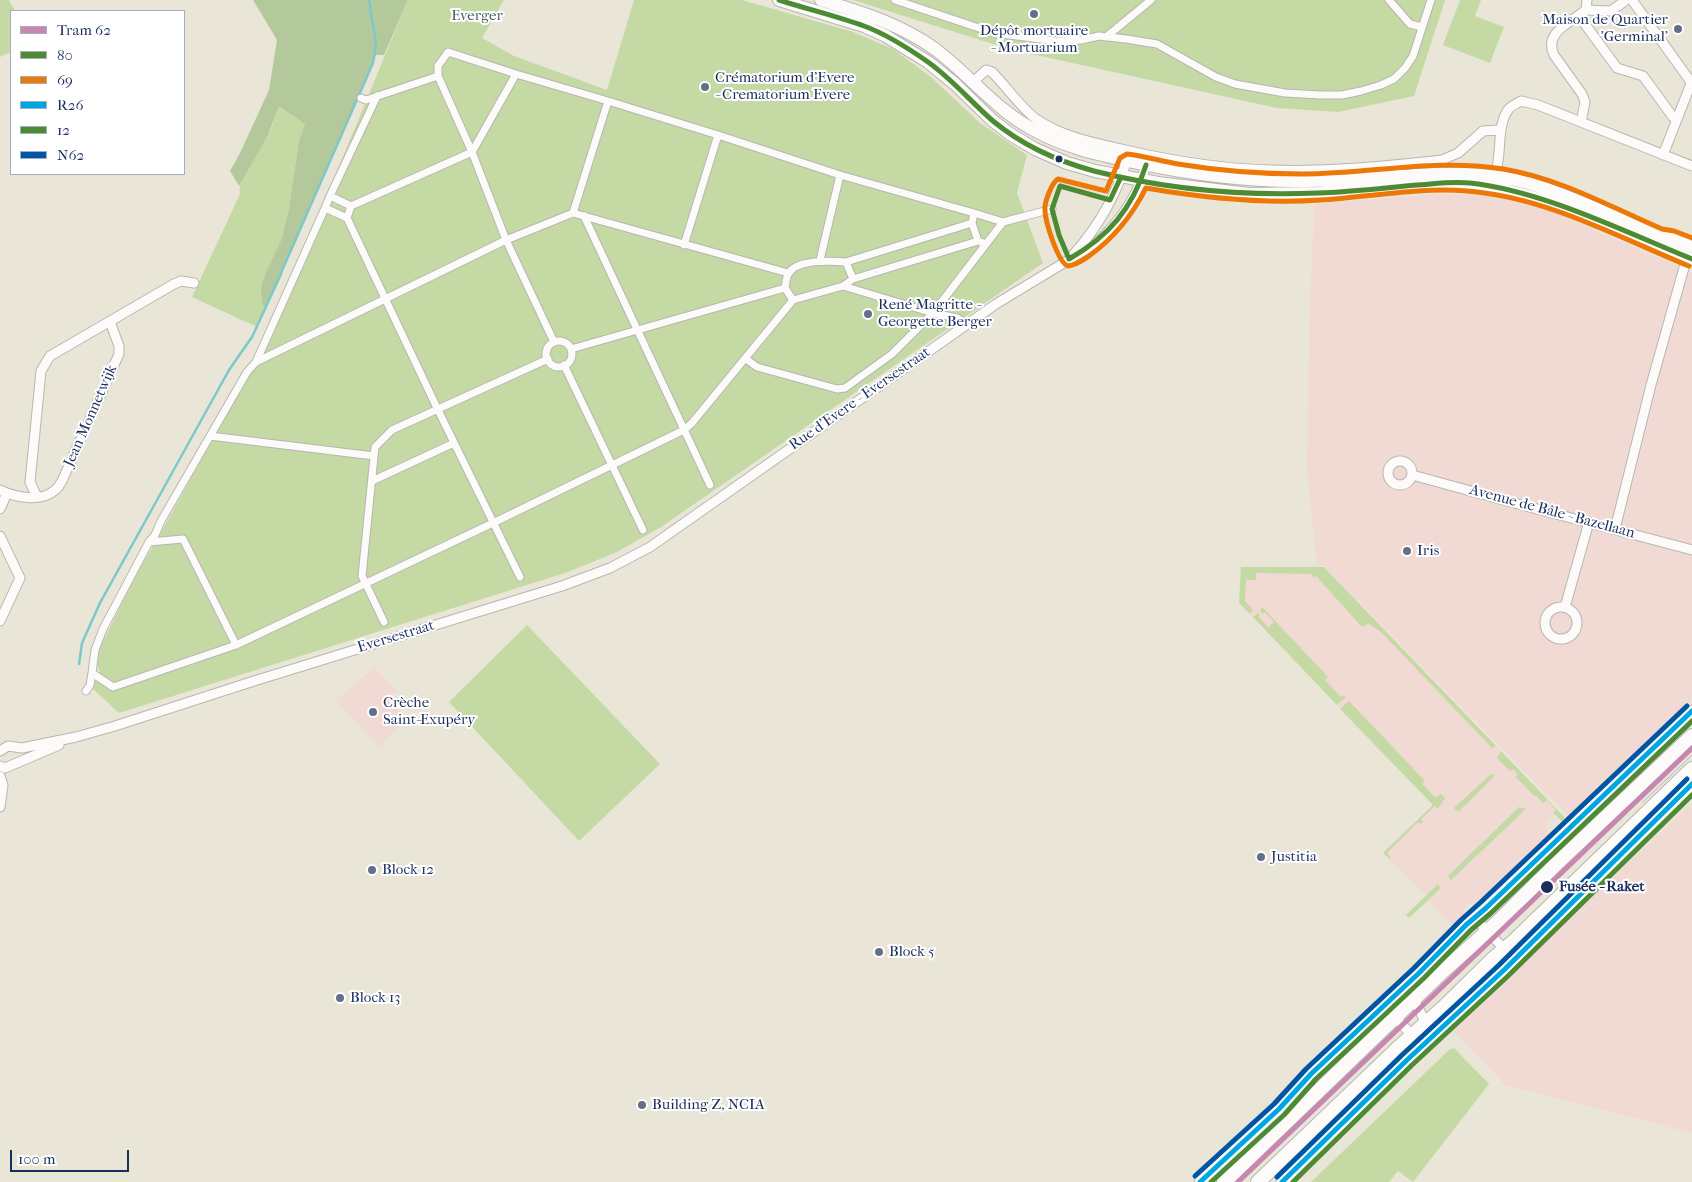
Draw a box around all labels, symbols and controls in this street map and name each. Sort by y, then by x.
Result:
park label: Everger [451,7,503,25]
marker: Dépôt mortuaire - Mortuarium [1028,8,1040,20]
legend [10,10,185,175]
place label: Maison de Quartier 'Germinal' [1542,11,1668,46]
text: Tram 62 [57,21,111,39]
place label: Dépôt mortuaire - Mortuarium [980,22,1088,57]
marker: Maison de Quartier 'Germinal' [1672,23,1684,35]
text: 80 [57,46,73,64]
place label: Crématorium d’Evere - Crematorium Evere [715,69,855,104]
text: 69 [57,71,73,89]
marker: Crématorium d’Evere - Crematorium Evere [699,81,711,93]
text: R26 [57,96,84,114]
text: 12 [57,121,70,139]
text: N62 [57,146,84,164]
unlabelled marker [1054,154,1064,164]
place label: René Magritte - Georgette Berger [878,296,992,331]
marker: René Magritte - Georgette Berger [862,308,874,320]
street label: Rue d'Evere - Eversestraat [786,343,934,455]
street label: Jean Monnetwijk [60,362,122,470]
street label: Avenue de Bâle - Bazellaan [1467,481,1637,543]
place label: Iris [1417,542,1439,560]
marker: Iris [1401,545,1413,557]
street label: Eversestraat [355,617,437,657]
place label: Crèche Saint-Exupéry [383,694,475,729]
marker: Crèche Saint-Exupéry [367,706,379,718]
place label: Justitia [1271,848,1317,866]
marker: Justitia [1255,851,1267,863]
place label: Block 12 [382,861,434,879]
marker: Block 12 [366,864,378,876]
place label: Fusée - Raket [1559,878,1645,896]
marker: Fusée - Raket [1539,879,1555,895]
place label: Block 5 [889,943,934,961]
marker: Block 5 [873,946,885,958]
place label: Block 13 [350,989,400,1007]
marker: Block 13 [334,992,346,1004]
place label: Building Z, NCIA [652,1096,765,1114]
marker: Building Z, NCIA [636,1099,648,1111]
scale bar [12,1140,131,1172]
text: 100 m [18,1150,56,1168]

